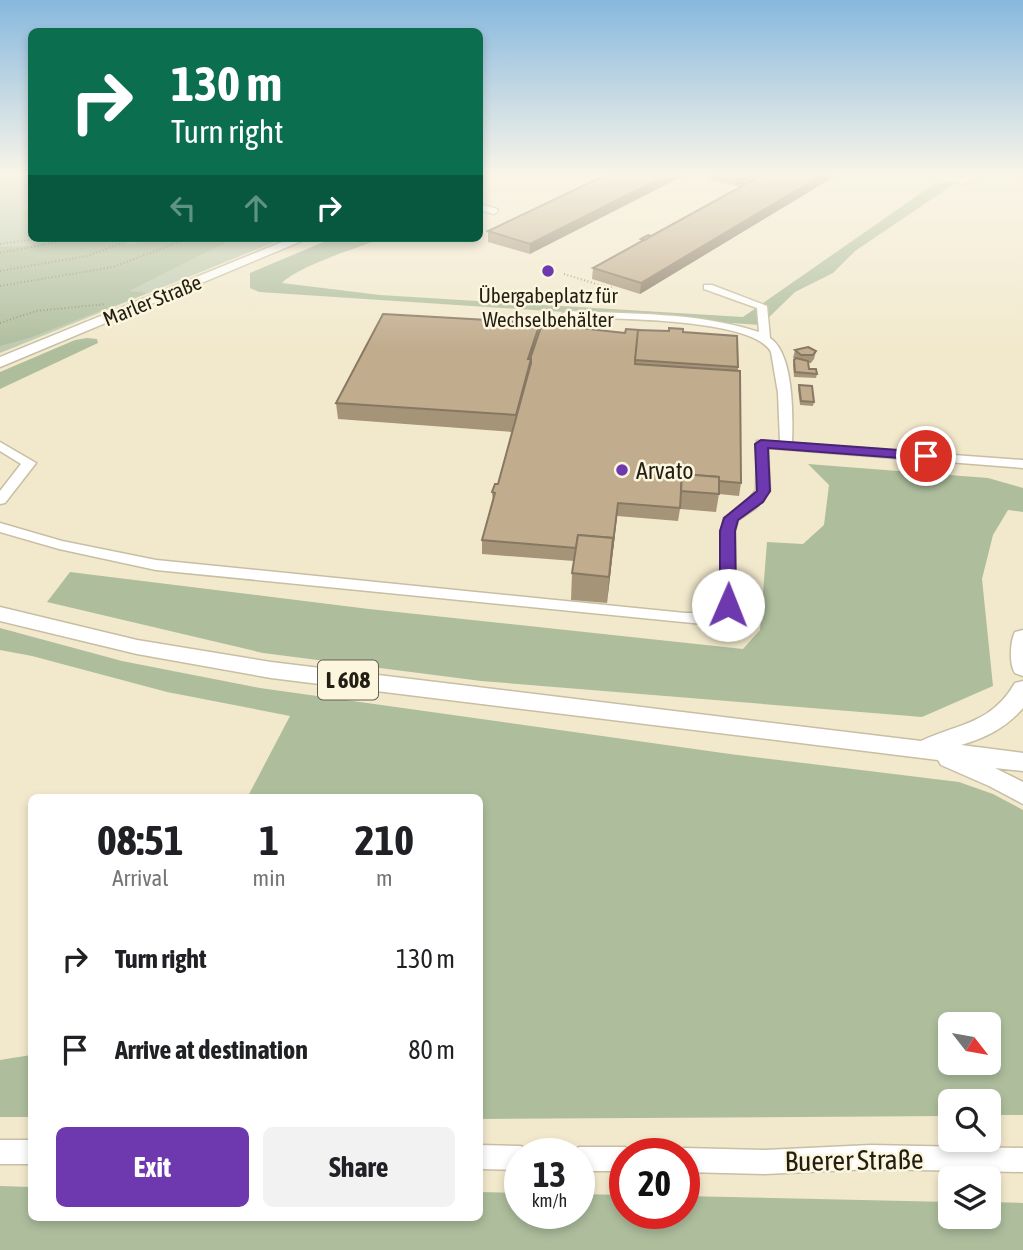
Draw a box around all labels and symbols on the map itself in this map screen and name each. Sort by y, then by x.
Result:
marker: Übergabeplatz für Wechselbehälter [540,263,556,279]
street label: Marler Straße [99,269,205,331]
place label: Übergabeplatz für Wechselbehälter [478,283,618,331]
pin [896,426,956,486]
place label: Arvato [636,457,694,484]
marker: Arvato [614,462,630,478]
position arrow [691,568,765,642]
road number: L 608 [318,660,378,700]
north arrow [938,1012,1001,1074]
speed limit sign: 20 [609,1138,700,1229]
street label: Buerer Straße [784,1143,924,1177]

